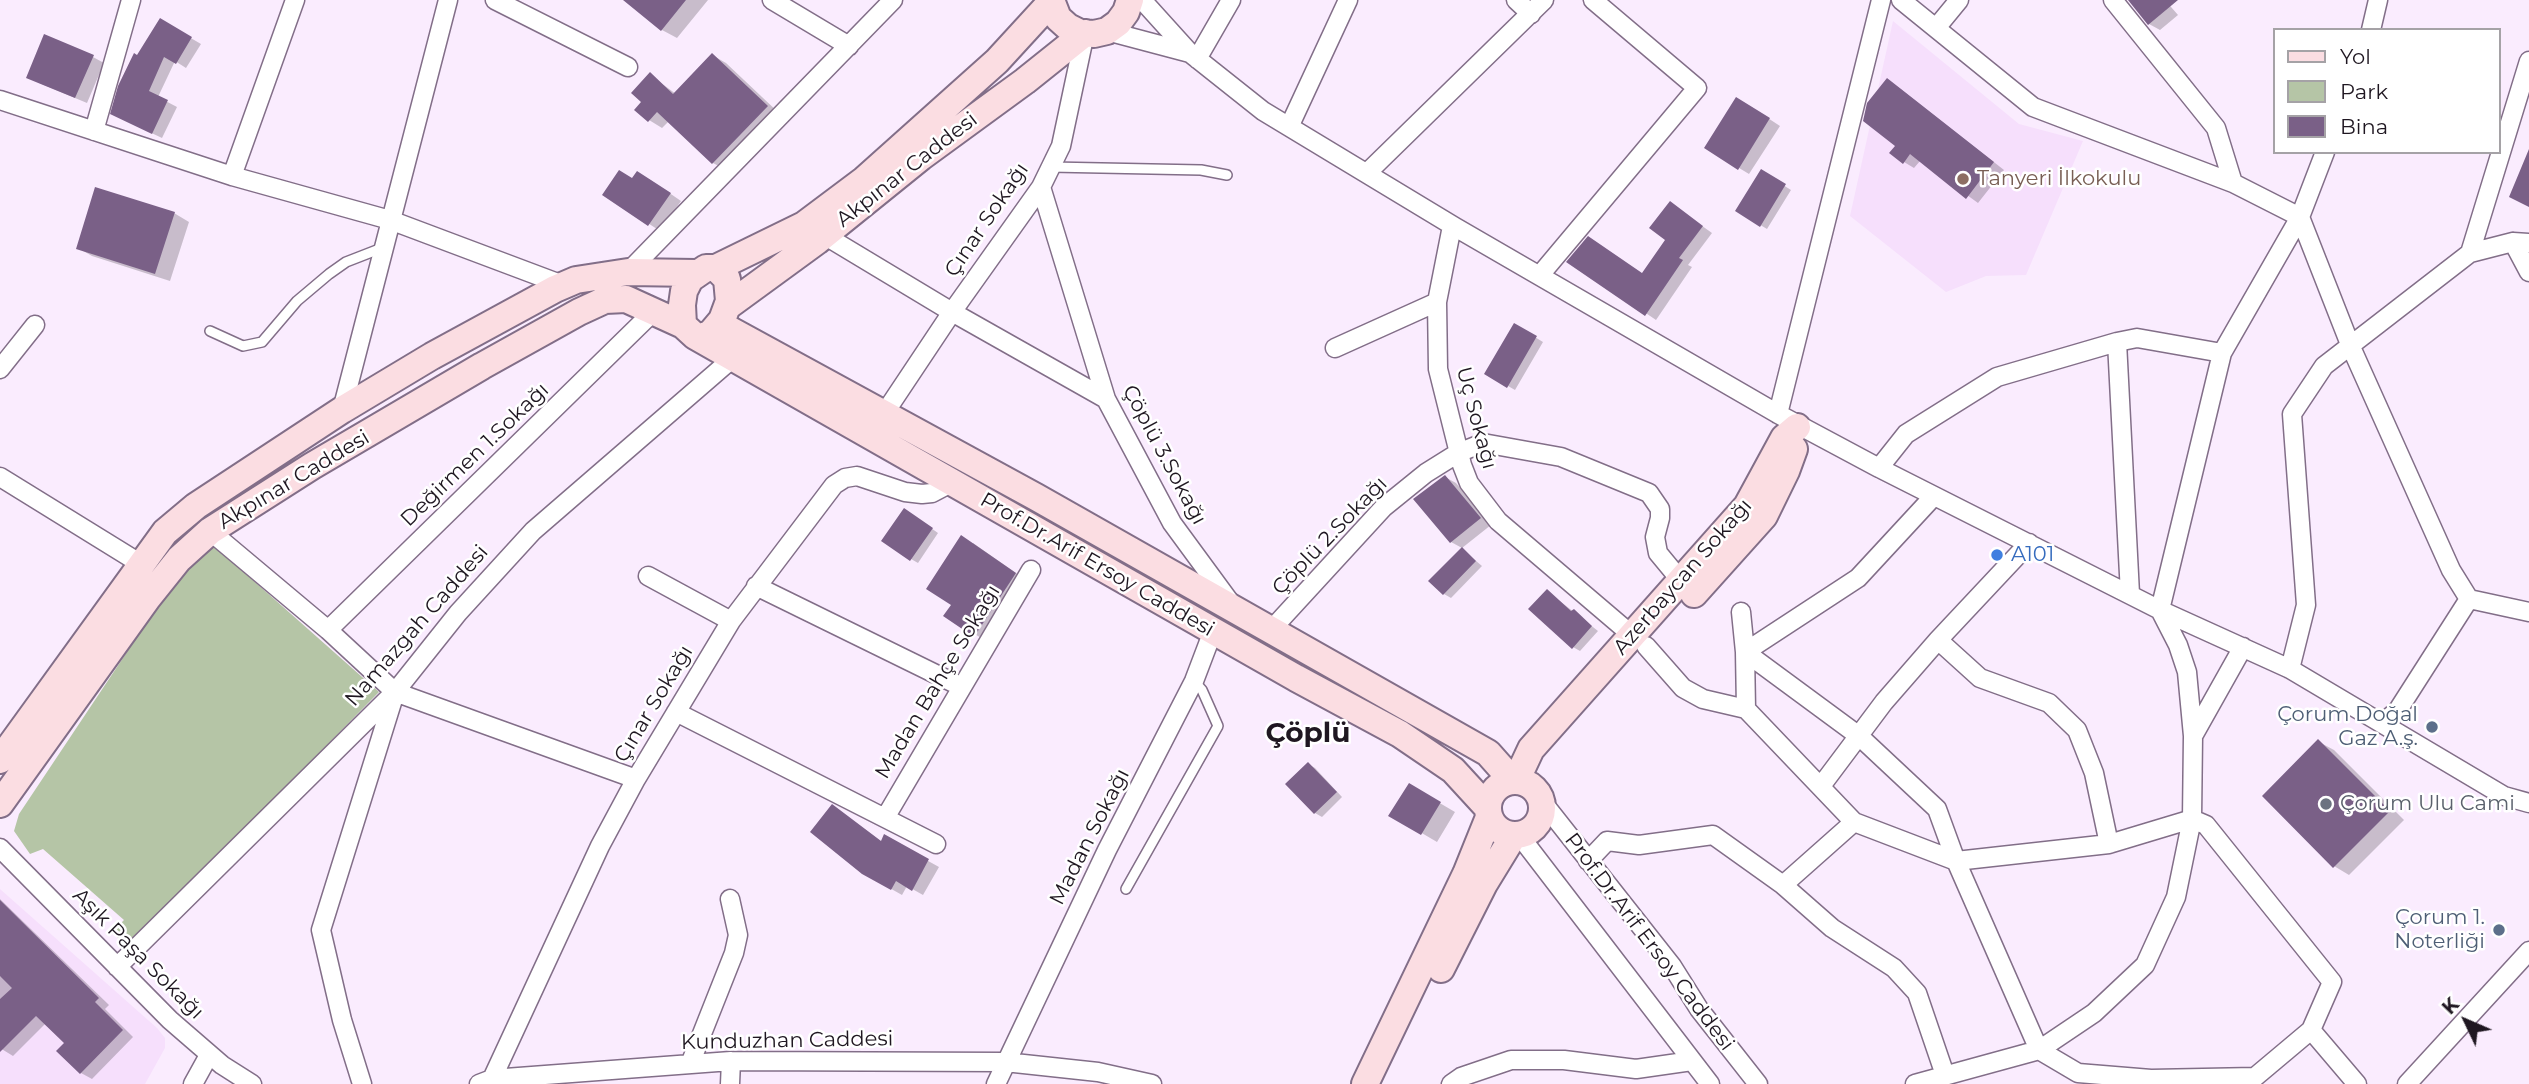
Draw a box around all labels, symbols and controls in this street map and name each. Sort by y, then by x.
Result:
legend [2274,28,2501,154]
text: Yol [2340,44,2371,69]
text: Park [2340,79,2388,104]
street label: Akpınar Caddesi [831,107,983,233]
text: Bina [2340,114,2388,139]
street label: Çınar Sokağı [940,158,1034,282]
place label: Tanyeri İlkokulu [1977,166,2141,192]
marker: Tanyeri İlkokulu [1955,171,1971,187]
street label: Uç Sokağı [1450,364,1502,472]
street label: Değirmen 1.Sokağı [396,378,554,532]
street label: Çöplü 3.Sokağı [1117,381,1211,529]
street label: Akpınar Caddesi [214,425,374,535]
street label: Çöplü 2.Sokağı [1267,472,1393,600]
street label: Prof.Dr.Arif Ersoy Caddesi [975,488,1219,642]
street label: Azerbaycan Sokağı [1608,494,1758,660]
street label: Namazgah Caddesi [340,540,494,712]
place label: A101 [2011,542,2054,568]
marker: A101 [1989,547,2005,563]
street label: Madan Bahçe Sokağı [870,580,1006,784]
street label: Çınar Sokağı [609,641,699,767]
place label: Çorum Doğal Gaz A.ş. [2277,702,2418,752]
district label: Çöplü [1265,717,1351,751]
marker: Çorum Doğal Gaz A.ş. [2424,719,2440,735]
street label: Madan Sokağı [1045,765,1135,909]
place label: Çorum Ulu Cami [2340,791,2515,817]
marker: Çorum Ulu Cami [2318,796,2334,812]
street label: Prof.Dr.Arif Ersoy Caddesi [1559,828,1739,1056]
street label: Aşık Paşa Sokağı [67,883,209,1025]
place label: Çorum 1. Noterliği [2394,905,2485,955]
marker: Çorum 1. Noterliği [2491,922,2507,938]
north arrow [2431,986,2501,1056]
text: K [2437,993,2464,1019]
street label: Kunduzhan Caddesi [681,1027,893,1055]

